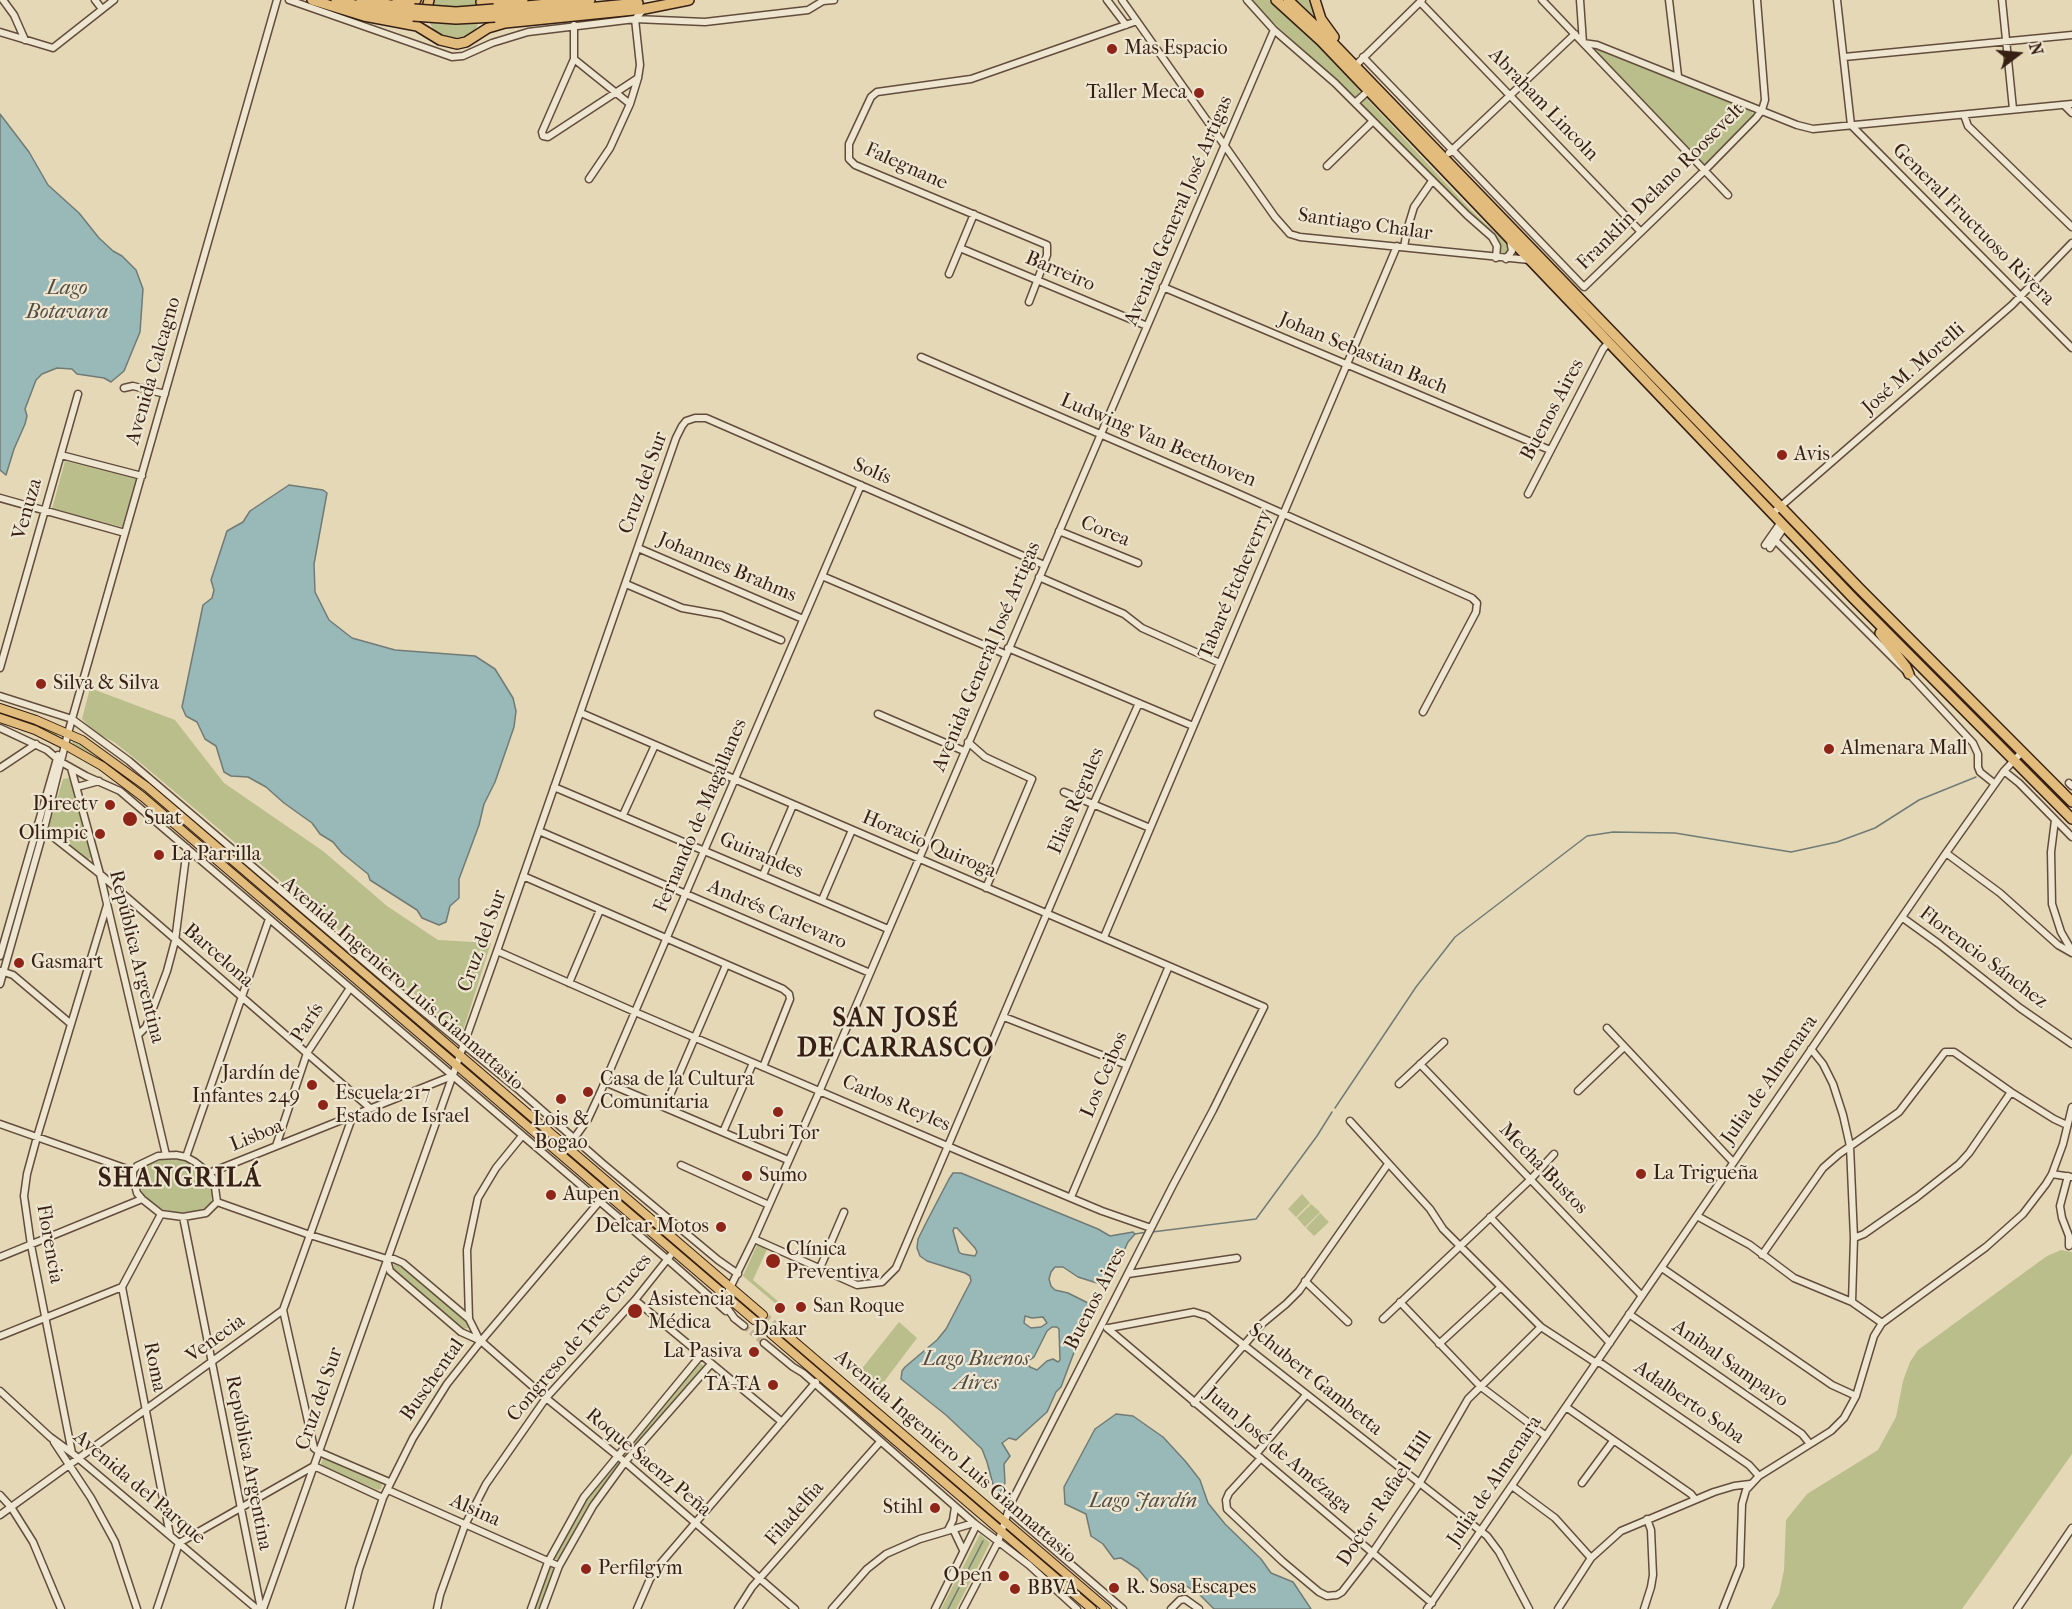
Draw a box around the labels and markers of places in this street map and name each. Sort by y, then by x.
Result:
place label: Mas Espacio [1124,37,1228,61]
marker: Mas Espacio [1105,42,1119,56]
place label: Taller Meca [1086,81,1187,105]
marker: Taller Meca [1192,86,1206,100]
place label: Avis [1794,443,1830,467]
marker: Avis [1775,448,1789,462]
place label: Silva & Silva [53,672,159,696]
marker: Silva & Silva [34,677,48,691]
place label: Almenara Mall [1841,737,1967,761]
marker: Almenara Mall [1822,742,1836,756]
place label: Directv [33,793,98,817]
marker: Directv [103,798,117,812]
place label: Suat [144,807,182,831]
marker: Suat [121,810,139,828]
place label: Olimpic [19,822,88,846]
marker: Olimpic [93,827,107,841]
place label: La Parrilla [171,843,261,867]
marker: La Parrilla [152,848,166,862]
place label: Gasmart [31,951,103,975]
marker: Gasmart [12,956,26,970]
place label: Jardín de Infantes 249 [192,1062,300,1109]
place label: Casa de la Cultura Comunitaria [600,1068,754,1115]
marker: Jardín de Infantes 249 [305,1078,319,1092]
place label: Escuela 217 Estado de Israel [335,1082,470,1129]
marker: Casa de la Cultura Comunitaria [581,1085,595,1099]
marker: Lois & Bogao [554,1092,568,1106]
marker: Escuela 217 Estado de Israel [316,1098,330,1112]
marker: Lubri Tor [771,1105,785,1119]
place label: Lois & Bogao [533,1108,589,1155]
place label: Lubri Tor [737,1122,819,1146]
place label: La Trigueña [1653,1162,1758,1186]
place label: Sumo [759,1164,807,1188]
marker: La Trigueña [1634,1167,1648,1181]
marker: Sumo [740,1169,754,1183]
place label: Aupen [563,1183,619,1207]
marker: Aupen [544,1188,558,1202]
place label: Delcar Motos [595,1215,709,1239]
marker: Delcar Motos [714,1220,728,1234]
place label: Clínica Preventiva [786,1238,879,1285]
marker: Clínica Preventiva [764,1252,782,1270]
place label: Asistencia Médica [648,1288,734,1335]
place label: San Roque [813,1295,904,1319]
marker: San Roque [794,1300,808,1314]
marker: Dakar [773,1301,787,1315]
marker: Asistencia Médica [626,1302,644,1320]
place label: Dakar [754,1318,806,1342]
place label: La Pasiva [663,1340,742,1364]
marker: La Pasiva [747,1345,761,1359]
place label: TA-TA [704,1373,761,1397]
marker: TA-TA [766,1378,780,1392]
place label: Stihl [883,1496,923,1520]
marker: Stihl [928,1501,942,1515]
place label: Perfilgym [598,1557,683,1581]
marker: Perfilgym [579,1562,593,1576]
place label: Open [944,1564,992,1588]
marker: Open [997,1569,1011,1583]
place label: R. Sosa Escapes [1126,1576,1256,1600]
place label: BBVA [1027,1577,1078,1601]
marker: R. Sosa Escapes [1107,1581,1121,1595]
marker: BBVA [1008,1582,1022,1596]

